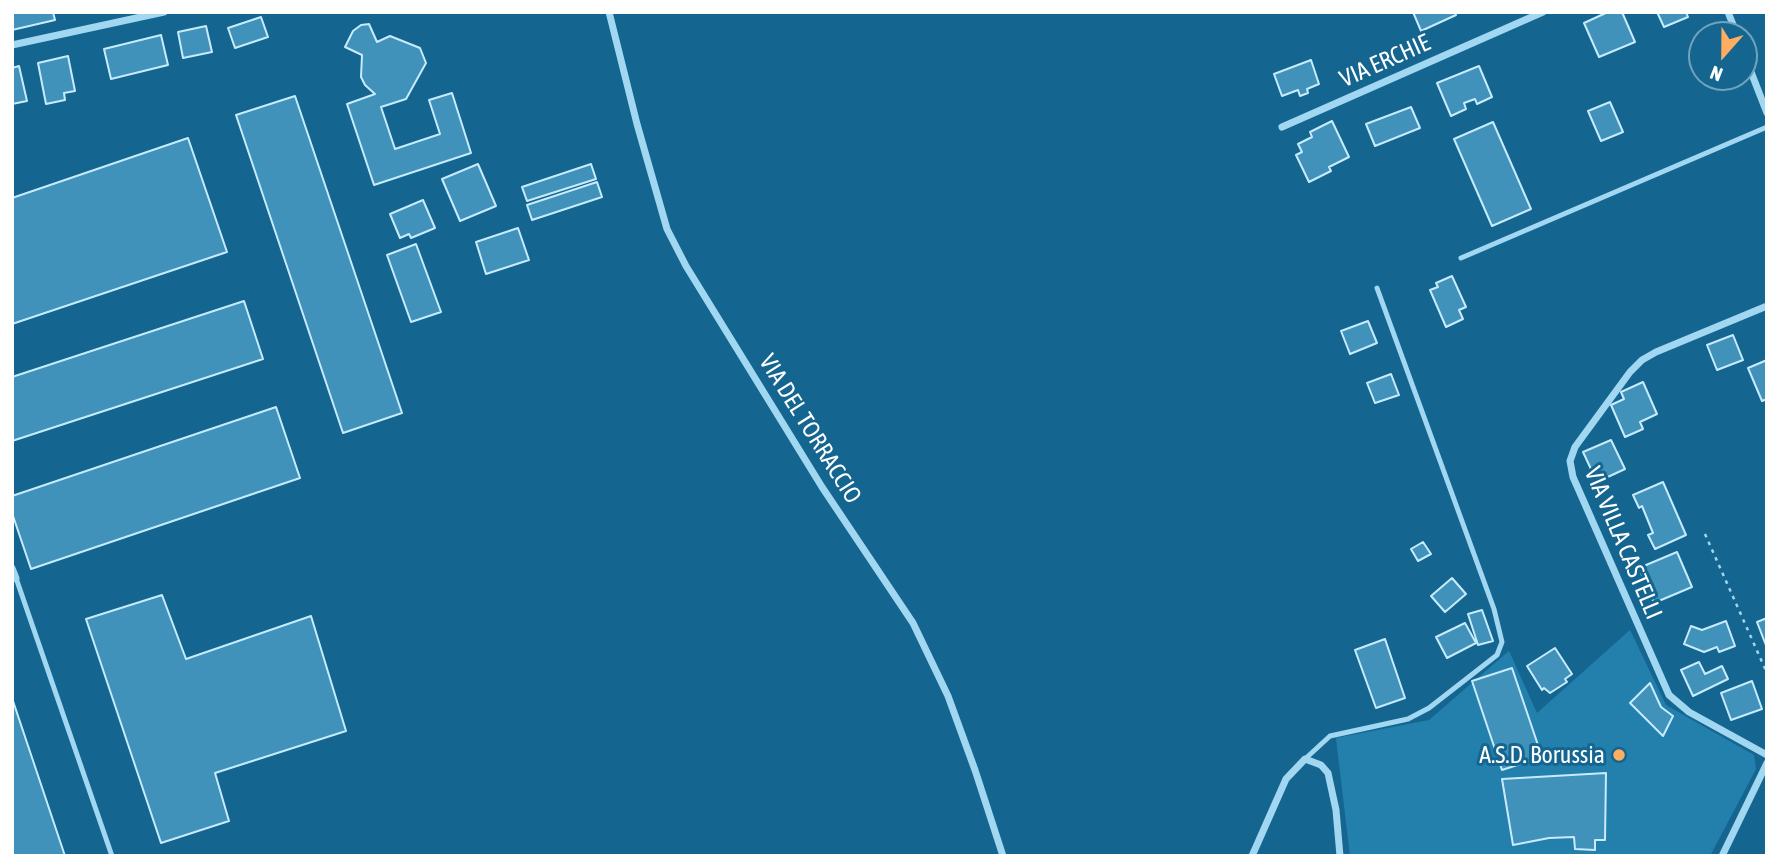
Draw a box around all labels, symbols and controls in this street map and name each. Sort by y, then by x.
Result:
north arrow [1688,21,1758,91]
street label: VIA ERCHIE [1335,28,1435,94]
text: N [1707,61,1725,86]
street label: VIA DEL TORRACCIO [753,349,867,509]
street label: VIA VILLA CASTELLI [1578,463,1668,623]
place label: A.S.D. Borussia [1479,741,1605,769]
marker: A.S.D. Borussia [1611,747,1627,763]

